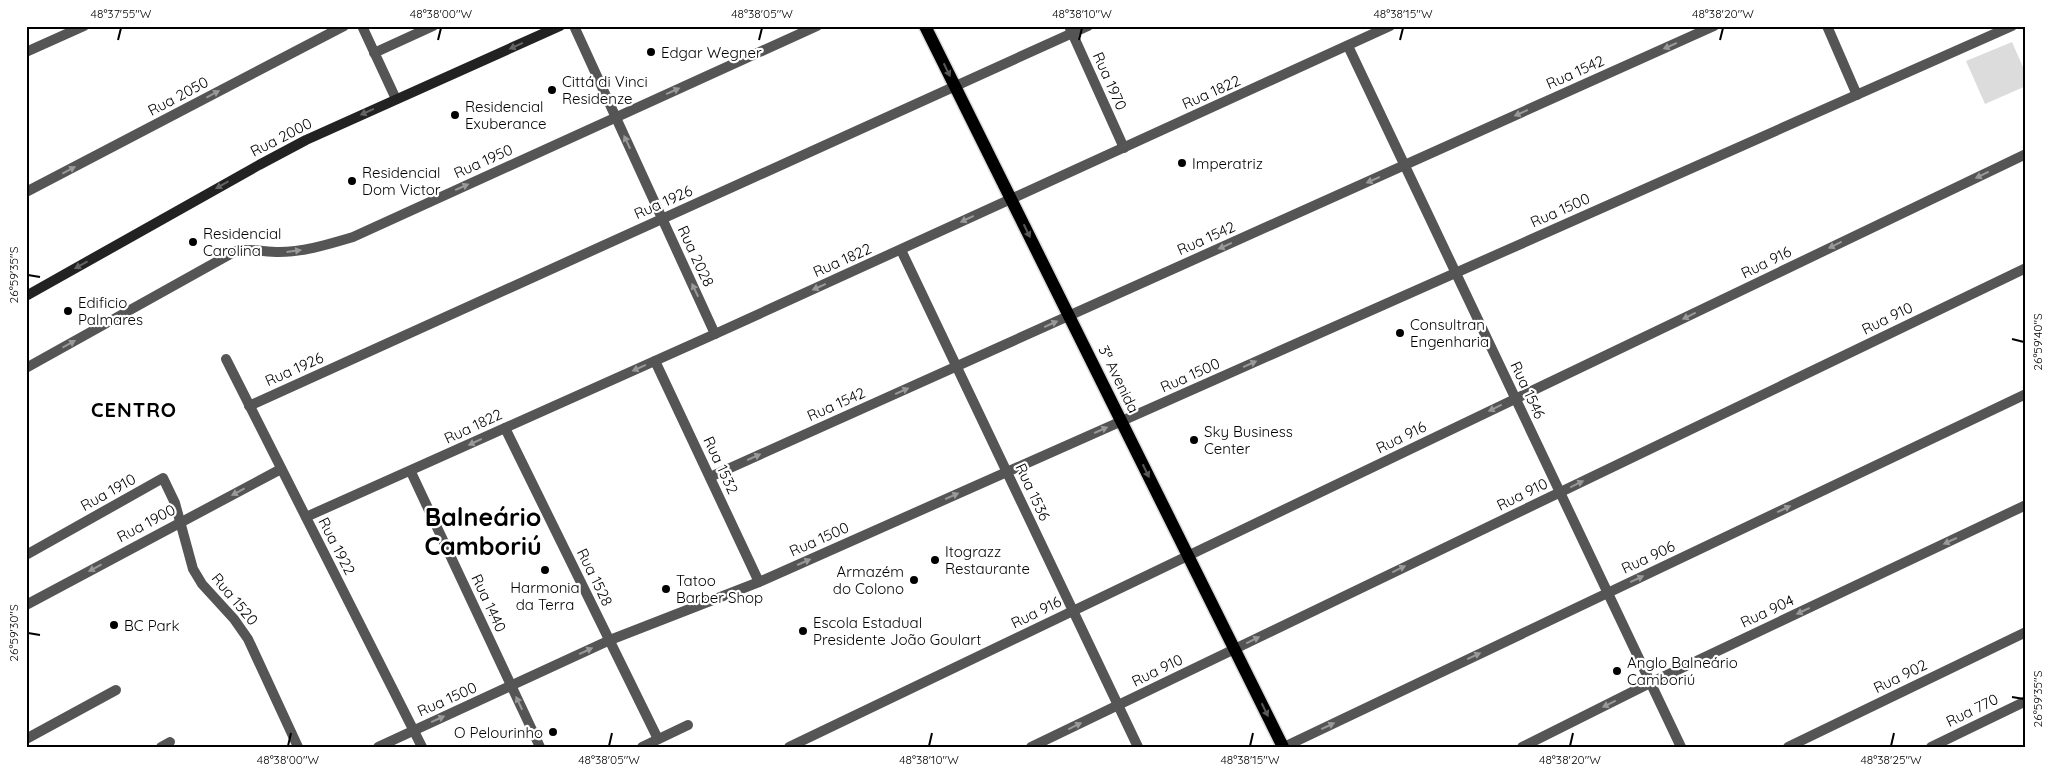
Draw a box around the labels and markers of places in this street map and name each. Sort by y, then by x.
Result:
place label: Edgar Wegner [661,43,762,62]
marker: Edgar Wegner [645,46,657,58]
place label: Cittá di Vinci Residenze [562,72,648,108]
marker: Cittá di Vinci Residenze [546,84,558,96]
place label: Residencial Exuberance [465,97,546,133]
marker: Residencial Exuberance [449,109,461,121]
place label: Imperatriz [1192,154,1263,173]
marker: Imperatriz [1176,157,1188,169]
place label: Residencial Dom Victor [362,163,441,199]
marker: Residencial Dom Victor [346,175,358,187]
place label: Residencial Carolina [203,224,281,260]
marker: Residencial Carolina [187,236,199,248]
place label: Edificio Palmares [78,293,143,329]
marker: Edificio Palmares [62,305,74,317]
place label: Consultran Engenharia [1410,315,1489,351]
marker: Consultran Engenharia [1394,327,1406,339]
place label: Sky Business Center [1204,422,1293,458]
marker: Sky Business Center [1188,434,1200,446]
place label: Itograzz Restaurante [945,542,1030,578]
marker: Itograzz Restaurante [929,554,941,566]
place label: Armazém do Colono [833,562,904,598]
marker: Harmonia da Terra [539,564,551,576]
place label: Tatoo Barber Shop [676,571,763,607]
marker: Armazém do Colono [908,574,920,586]
place label: Harmonia da Terra [510,578,580,614]
marker: Tatoo Barber Shop [660,583,672,595]
place label: Escola Estadual Presidente João Goulart [813,613,981,649]
place label: BC Park [124,616,179,635]
marker: BC Park [108,619,120,631]
marker: Escola Estadual Presidente João Goulart [797,625,809,637]
place label: Anglo Balneário Camboriú [1627,653,1738,689]
marker: Anglo Balneário Camboriú [1611,665,1623,677]
place label: O Pelourinho [454,723,543,742]
marker: O Pelourinho [547,726,559,738]

